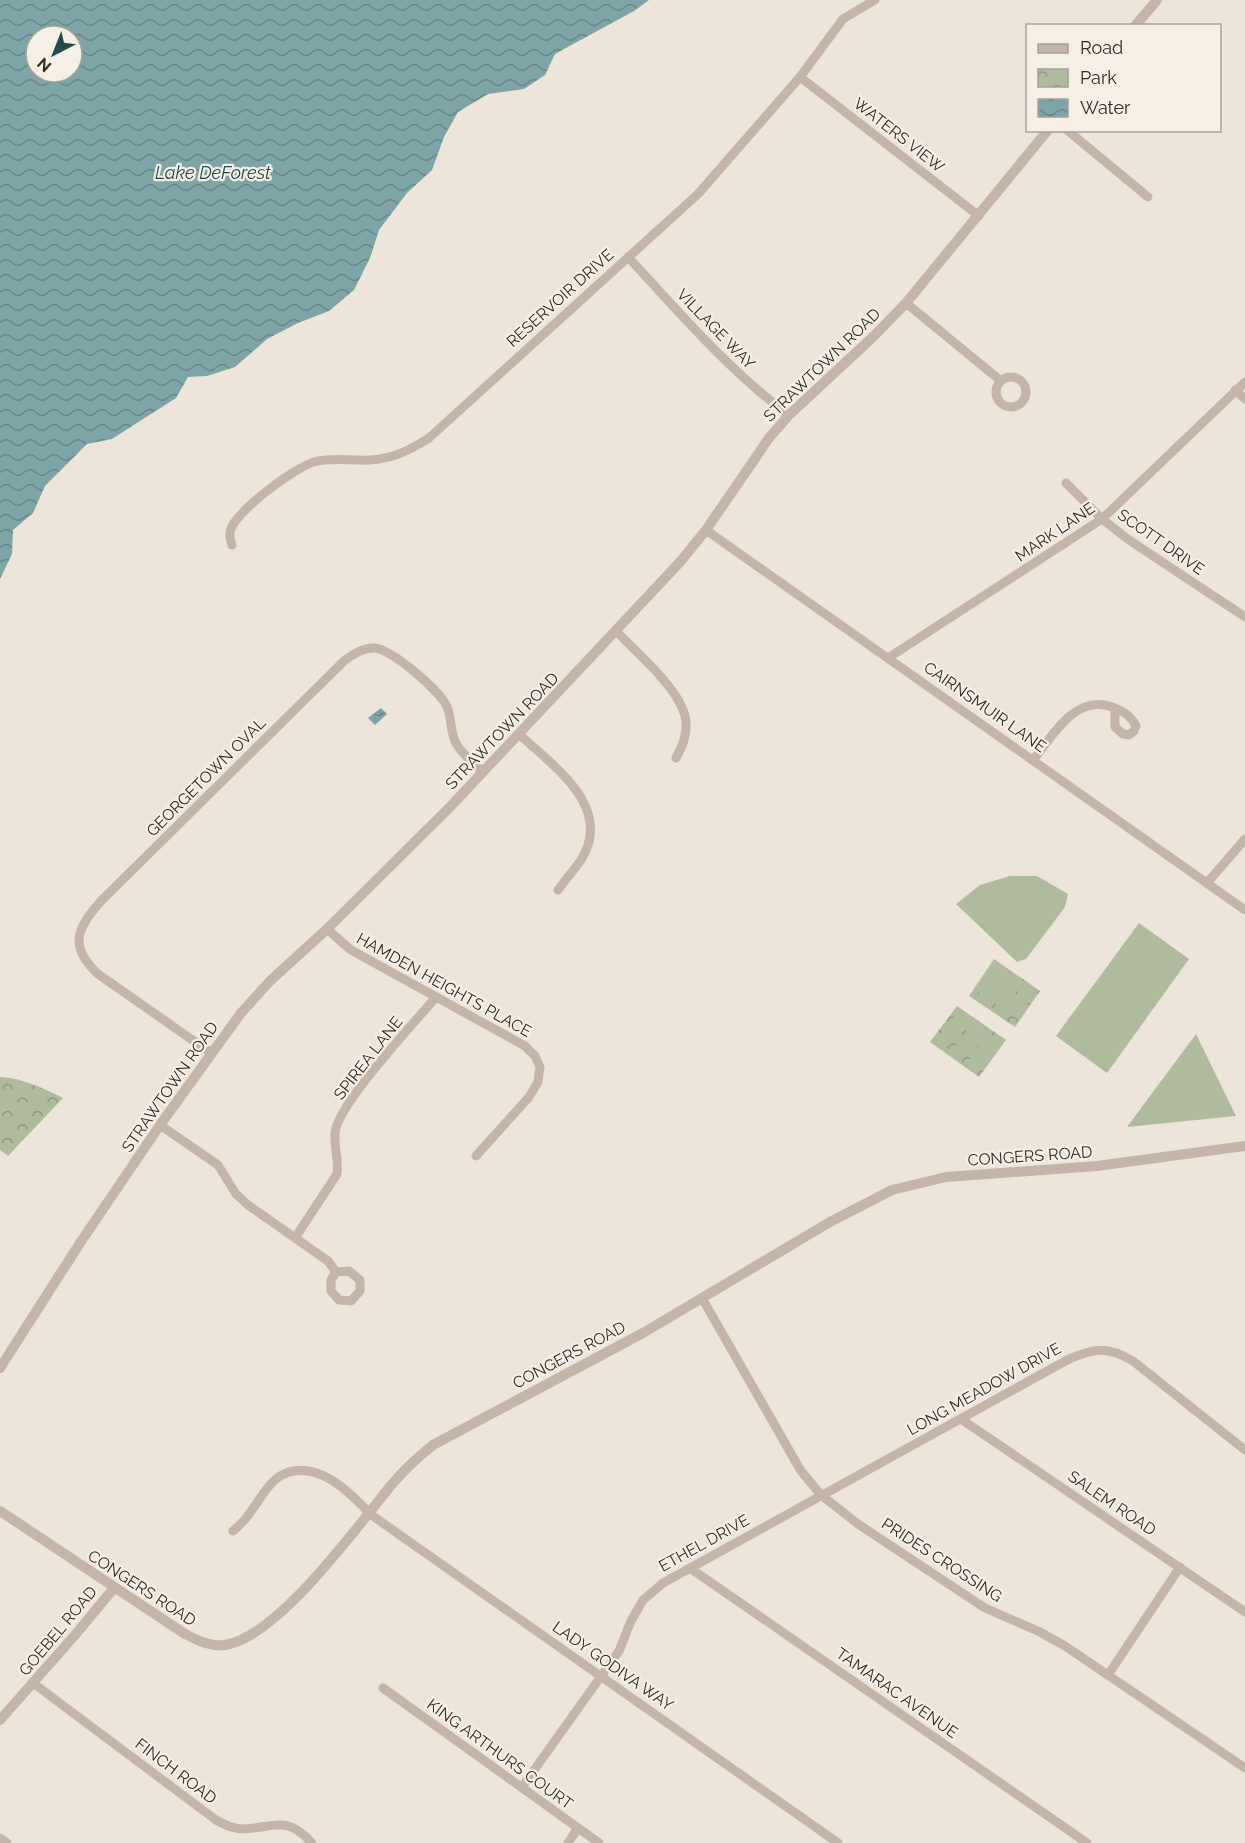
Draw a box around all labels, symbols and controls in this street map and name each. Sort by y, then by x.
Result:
north arrow [24,24,84,84]
legend [1026,24,1221,132]
text: Road [1080,37,1123,58]
text: N [33,54,55,76]
text: Park [1080,67,1117,88]
street label: WATERS VIEW [850,94,948,177]
text: Water [1080,97,1131,118]
water label: Lake DeForest [155,162,271,183]
street label: RESERVOIR DRIVE [503,245,617,351]
street label: VILLAGE WAY [673,285,759,374]
street label: STRAWTOWN ROAD [760,304,884,426]
street label: MARK LANE [1012,498,1099,566]
street label: SCOTT DRIVE [1114,505,1208,579]
street label: CAIRNSMUIR LANE [920,658,1050,756]
street label: STRAWTOWN ROAD [441,669,563,793]
street label: GEORGETOWN OVAL [143,713,270,840]
street label: HAMDEN HEIGHTS PLACE [353,929,535,1041]
street label: SPIREA LANE [330,1012,407,1103]
street label: STRAWTOWN ROAD [118,1018,222,1156]
street label: CONGERS ROAD [967,1142,1093,1170]
street label: CONGERS ROAD [509,1317,629,1393]
street label: LONG MEADOW DRIVE [904,1339,1065,1439]
street label: SALEM ROAD [1064,1467,1160,1539]
street label: ETHEL DRIVE [655,1510,753,1576]
street label: PRIDES CROSSING [878,1514,1006,1606]
street label: CONGERS ROAD [84,1546,200,1630]
street label: GOEBEL ROAD [15,1582,101,1680]
street label: LADY GODIVA WAY [549,1617,678,1715]
street label: TAMARAC AVENUE [832,1644,962,1742]
street label: KING ARTHURS COURT [423,1695,577,1813]
street label: FINCH ROAD [132,1734,220,1808]

